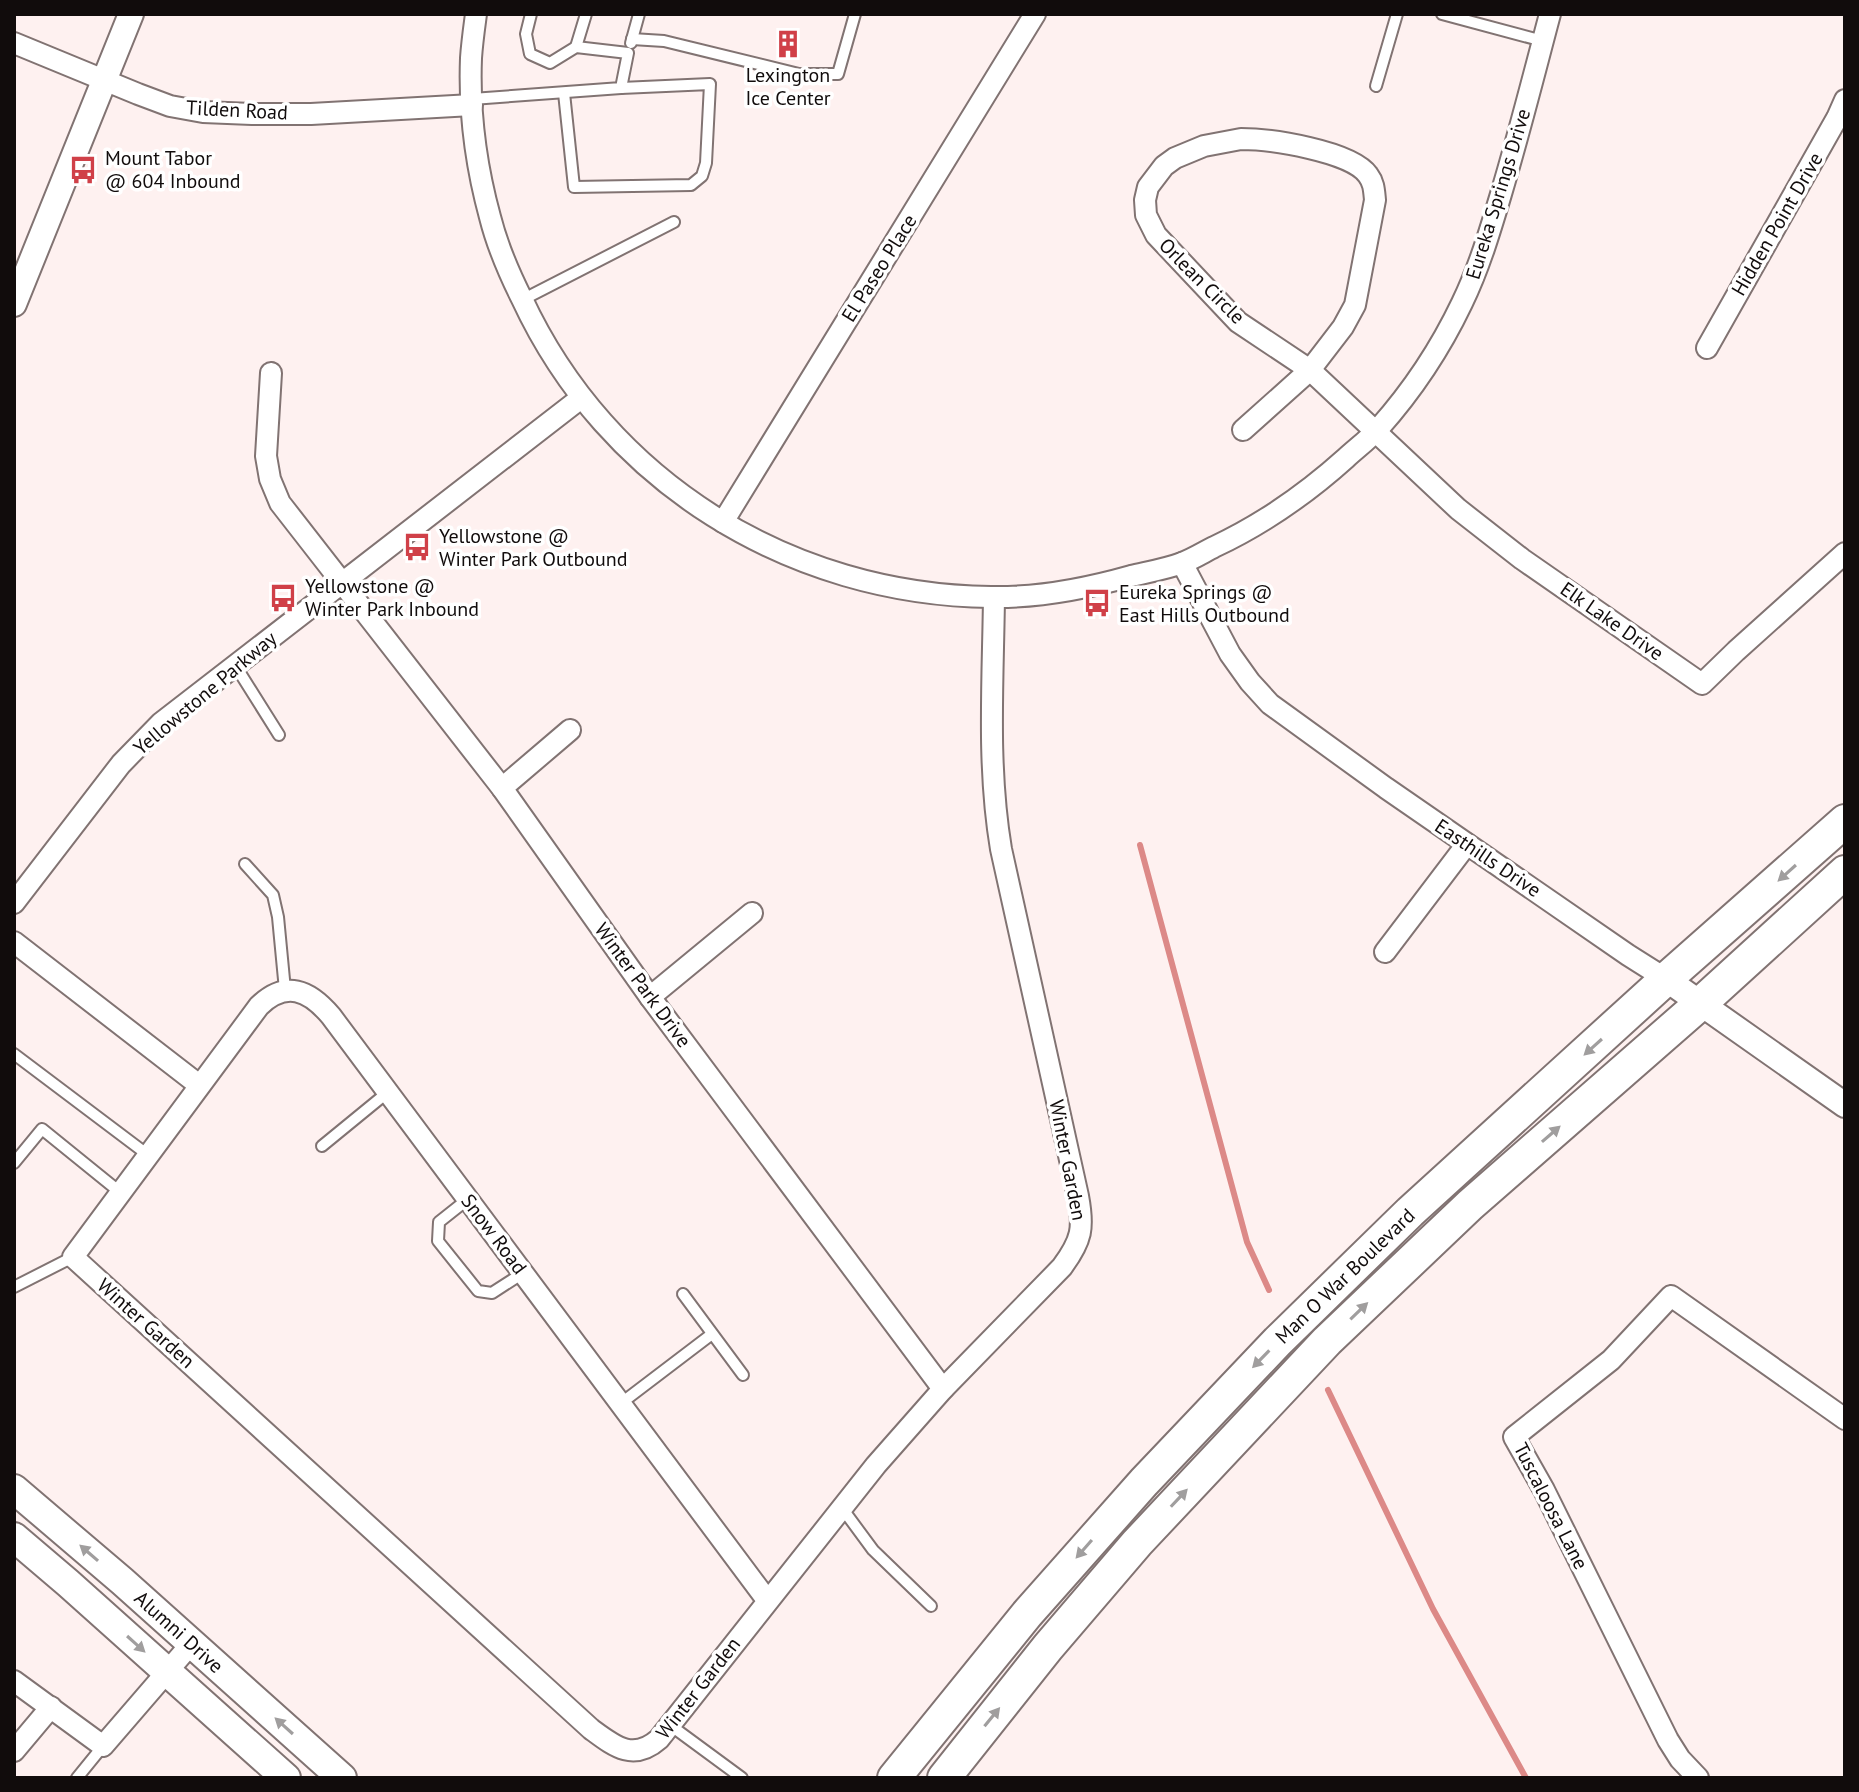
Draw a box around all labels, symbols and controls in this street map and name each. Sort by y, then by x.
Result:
building icon: Lexington Ice Center [773,29,803,59]
place label: Lexington Ice Center [745,62,831,111]
street label: Tilden Road [185,94,289,126]
street label: Eureka Springs Drive [1460,105,1536,283]
place label: Mount Tabor @ 604 Inbound [105,145,240,194]
street label: Hidden Point Drive [1725,148,1829,300]
bus stop icon: Mount Tabor @ 604 Inbound [68,155,98,185]
street label: El Paseo Place [836,209,922,327]
street label: Orlean Circle [1153,232,1251,330]
place label: Yellowstone @ Winter Park Outbound [439,523,627,572]
bus stop icon: Yellowstone @ Winter Park Outbound [402,532,432,562]
place label: Yellowstone @ Winter Park Inbound [305,573,479,622]
street label: Elk Lake Drive [1555,576,1669,666]
place label: Eureka Springs @ East Hills Outbound [1119,579,1290,628]
bus stop icon: Yellowstone @ Winter Park Inbound [268,583,298,613]
bus stop icon: Eureka Springs @ East Hills Outbound [1082,588,1112,618]
street label: Yellowstone Parkway [128,625,283,761]
street label: Easthills Drive [1430,813,1546,903]
one-way arrow [1777,864,1797,881]
street label: Winter Park Drive [589,917,697,1053]
one-way arrow [1584,1037,1603,1055]
street label: Winter Garden [1044,1097,1092,1223]
one-way arrow [1541,1126,1560,1144]
street label: Snow Road [455,1189,533,1279]
street label: Man O War Boulevard [1270,1203,1420,1349]
street label: Winter Garden [92,1272,200,1374]
one-way arrow [1350,1302,1369,1320]
one-way arrow [1252,1349,1271,1368]
street label: Tuscaloosa Lane [1508,1438,1594,1574]
one-way arrow [1170,1489,1188,1508]
one-way arrow [1076,1540,1094,1559]
one-way arrow [80,1545,100,1562]
street label: Alumni Drive [129,1585,229,1679]
street label: Winter Garden [650,1632,746,1744]
one-way arrow [126,1634,145,1652]
one-way arrow [984,1707,1000,1727]
one-way arrow [275,1717,294,1735]

